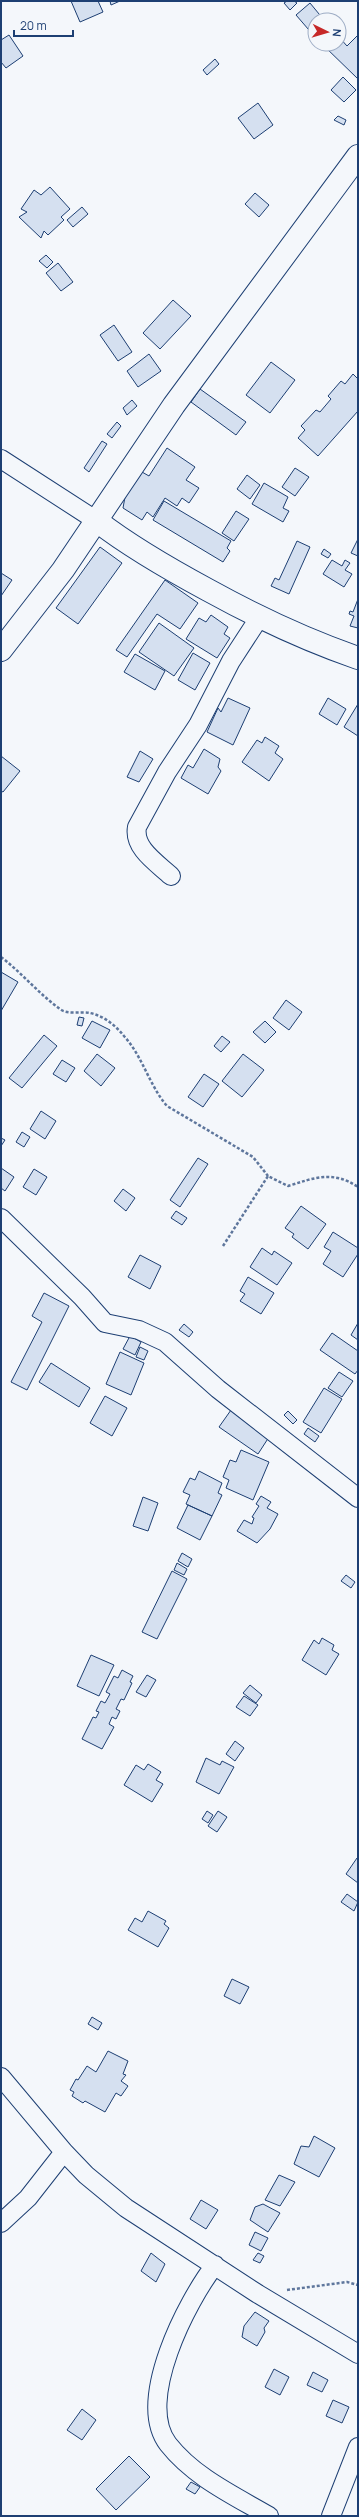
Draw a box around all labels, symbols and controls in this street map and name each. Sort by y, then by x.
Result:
scale bar [14,12,73,38]
north arrow [307,12,347,52]
text: 20 m [20,17,47,34]
text: N [330,28,345,38]

